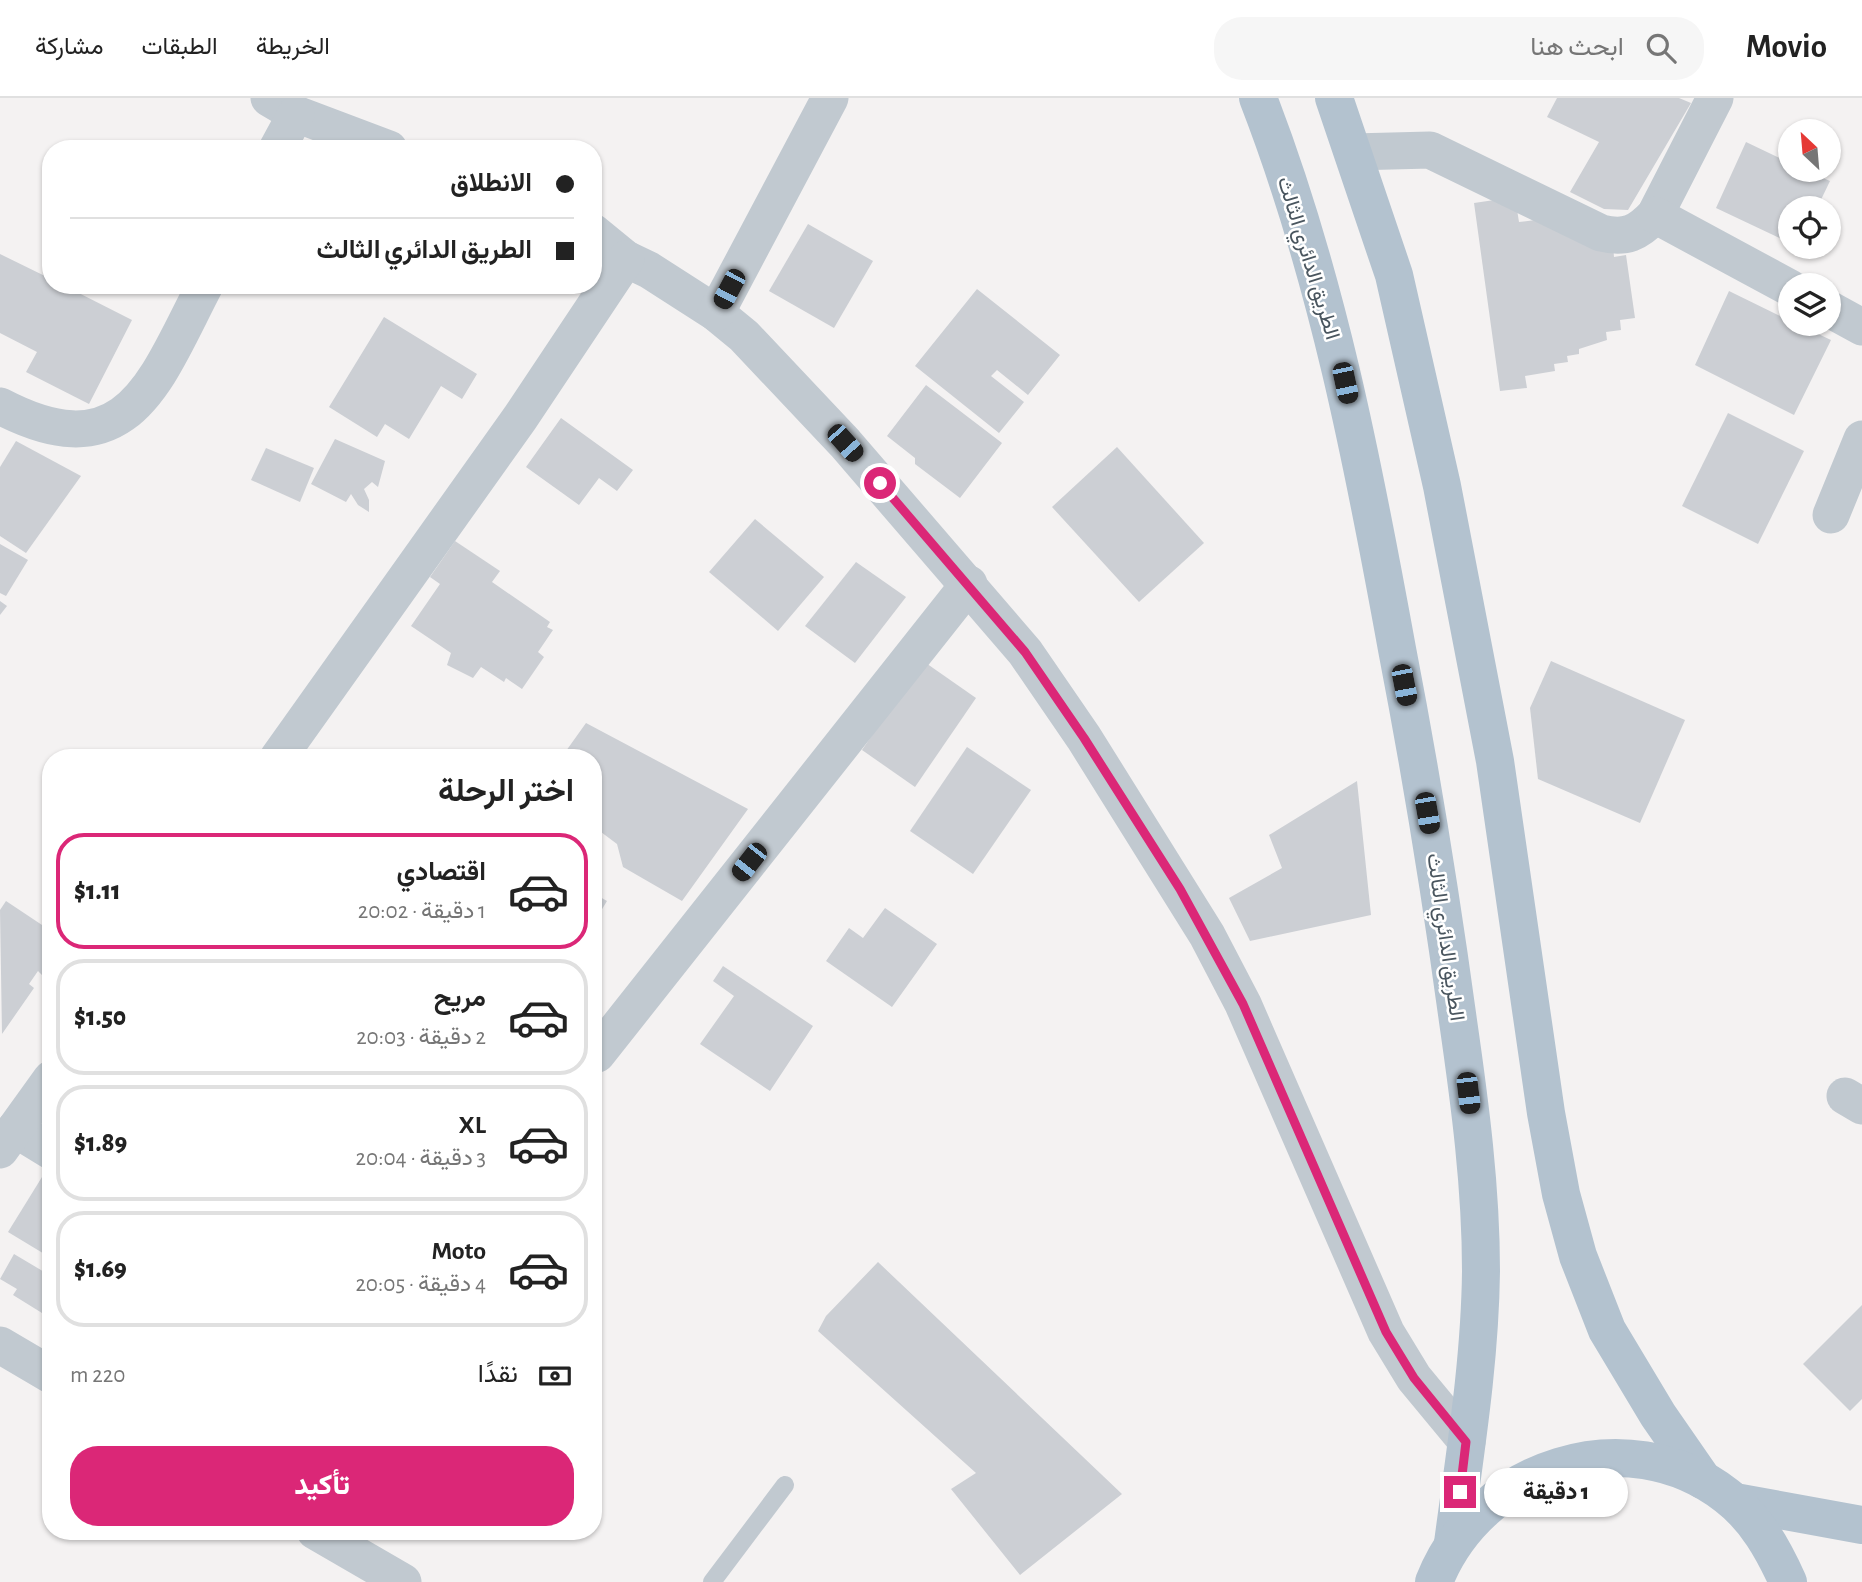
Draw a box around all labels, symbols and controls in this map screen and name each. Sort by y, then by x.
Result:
search box [1214,17,1704,80]
icon: search [1642,29,1680,67]
text: Movio [1746,31,1827,64]
text: ابحث هنا [1530,34,1624,60]
text: مشاركة [35,35,103,59]
text: الطبقات [141,35,218,59]
text: الخريطة [256,35,330,59]
north arrow [1778,119,1841,182]
map controls [1778,119,1841,336]
text: الانطلاق [450,170,532,196]
street label: الطريق الدائري الثالث [1268,174,1343,344]
button: locate [1778,196,1841,259]
text: الطريق الدائري الثالث [316,237,532,263]
car [710,266,749,312]
button: layers [1778,273,1841,336]
car [1331,360,1360,406]
car [824,420,867,466]
route start [864,467,896,499]
car [1390,662,1419,708]
text: اختر الرحلة [438,775,574,807]
car [1414,790,1441,836]
car [728,839,771,885]
street label: الطريق الدائري الثالث [1417,852,1468,1023]
text: اقتصادي [397,859,486,885]
icon: car [507,860,570,923]
text: $1.11 [74,878,121,904]
text: 1 دقيقة · 20:02 [358,900,486,923]
text: مريح [434,985,486,1011]
icon: car [507,986,570,1049]
text: $1.50 [74,1004,126,1030]
text: 2 دقيقة · 20:03 [356,1026,486,1049]
car [1456,1071,1481,1115]
text: XL [459,1112,486,1138]
icon: car [507,1112,570,1175]
text: $1.89 [74,1130,127,1156]
text: 3 دقيقة · 20:04 [356,1147,486,1170]
text: Moto [431,1238,486,1264]
icon: car [507,1238,570,1301]
text: $1.69 [74,1256,127,1282]
text: 4 دقيقة · 20:05 [355,1273,486,1296]
icon: cash [536,1357,574,1395]
text: نقدًا [478,1361,518,1387]
text: 220 m [70,1364,125,1387]
button: تأكيد [70,1446,574,1526]
callout: 1 دقيقة [1484,1468,1628,1516]
route end [1444,1476,1476,1508]
text: 1 دقيقة [1523,1481,1589,1504]

